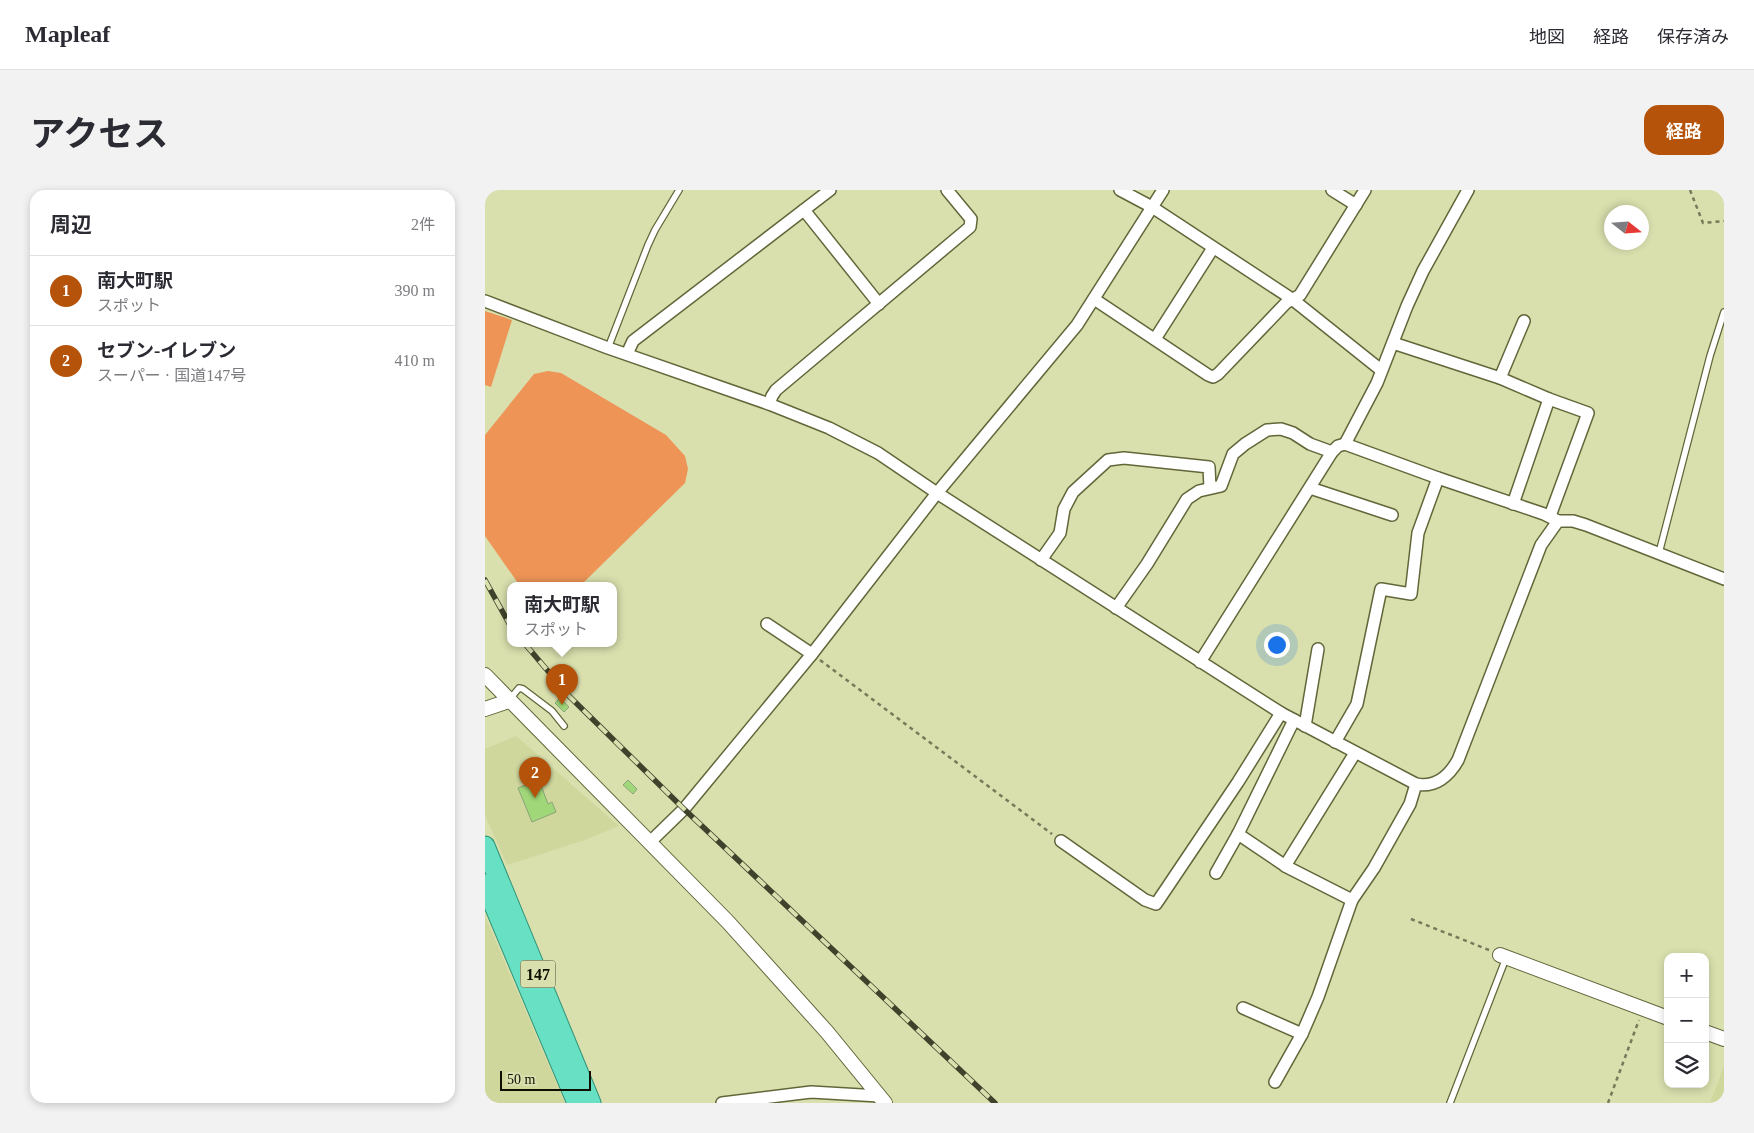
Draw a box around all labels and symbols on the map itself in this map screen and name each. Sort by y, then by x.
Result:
north arrow [1604,205,1649,250]
your location [1264,632,1290,658]
pin: 1 [546,664,578,705]
pin: 2 [519,757,551,798]
road number: 147 [521,961,555,988]
scale bar [500,1068,591,1091]

